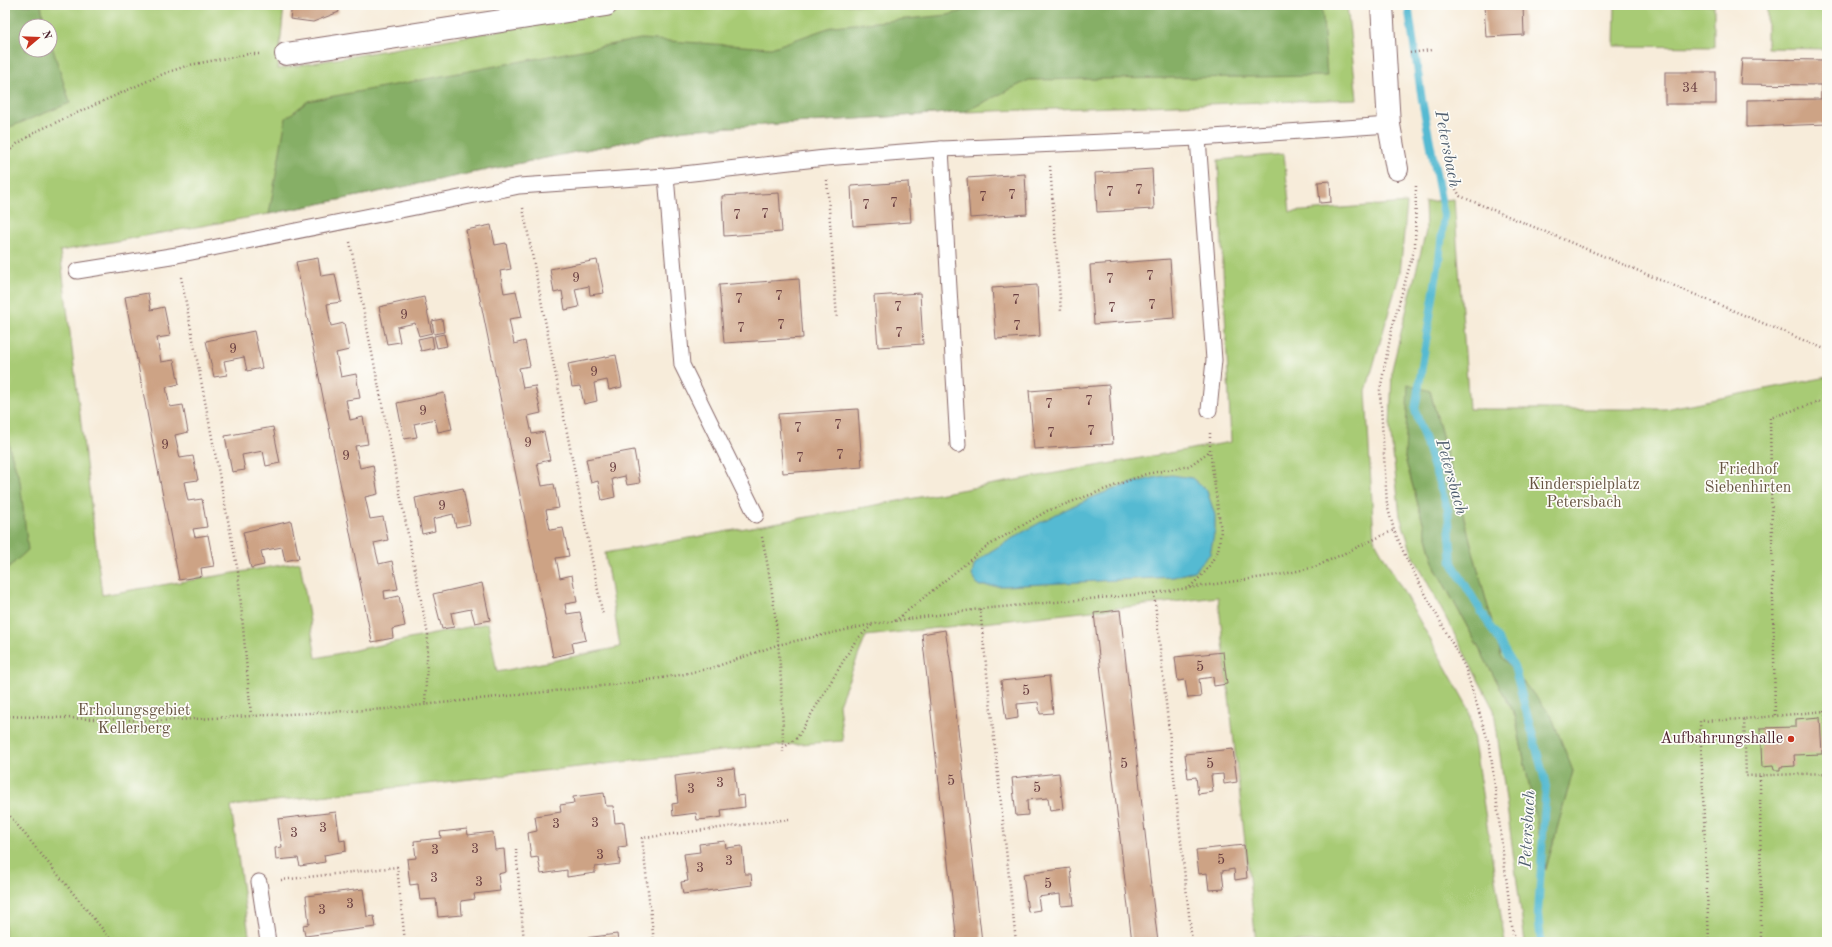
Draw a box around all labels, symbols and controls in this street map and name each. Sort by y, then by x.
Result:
north arrow [18,18,58,58]
text: N [39,29,53,42]
house number: 34 [1682,81,1698,95]
water label: Petersbach [1431,108,1463,189]
house number: 7 [1135,183,1143,197]
house number: 7 [1106,185,1114,199]
house number: 7 [1008,188,1016,202]
house number: 7 [979,190,987,204]
house number: 7 [890,196,898,210]
house number: 7 [862,198,870,212]
house number: 7 [761,207,769,221]
house number: 7 [733,208,741,222]
house number: 7 [1146,269,1154,283]
house number: 9 [572,271,580,285]
house number: 7 [1106,272,1114,286]
house number: 7 [775,289,783,303]
house number: 7 [735,292,743,306]
house number: 7 [1012,293,1020,307]
house number: 7 [1148,298,1156,312]
house number: 7 [894,300,902,314]
house number: 7 [1108,301,1116,315]
house number: 9 [400,308,408,322]
house number: 7 [777,318,785,332]
house number: 7 [1013,319,1021,333]
house number: 7 [737,321,745,335]
house number: 7 [895,326,903,340]
house number: 9 [229,342,237,356]
house number: 9 [590,365,598,379]
house number: 7 [1085,394,1093,408]
house number: 7 [1045,397,1053,411]
house number: 9 [419,404,427,418]
house number: 7 [834,418,842,432]
house number: 7 [794,421,802,435]
house number: 7 [1087,424,1095,438]
house number: 7 [1047,426,1055,440]
house number: 9 [524,436,532,450]
water label: Petersbach [1432,436,1470,517]
house number: 9 [161,438,169,452]
house number: 7 [836,448,844,462]
house number: 9 [342,449,350,463]
house number: 7 [796,451,804,465]
house number: 9 [609,461,617,475]
park label: Friedhof Siebenhirten [1705,462,1792,496]
park label: Kinderspielplatz Petersbach [1528,477,1640,511]
house number: 9 [438,499,446,513]
house number: 5 [1196,660,1204,674]
house number: 5 [1022,684,1030,698]
park label: Erholungsgebiet Kellerberg [78,703,191,737]
place label: Aufbahrungshalle [1660,731,1783,747]
marker: Aufbahrungshalle [1786,734,1796,744]
house number: 5 [1120,757,1128,771]
house number: 5 [1206,757,1214,771]
house number: 5 [947,774,955,788]
house number: 3 [716,776,724,790]
house number: 5 [1033,781,1041,795]
house number: 3 [687,782,695,796]
water label: Petersbach [1517,789,1539,869]
house number: 3 [591,816,599,830]
house number: 3 [552,817,560,831]
house number: 3 [319,821,327,835]
house number: 3 [290,826,298,840]
house number: 3 [471,842,479,856]
house number: 3 [431,843,439,857]
house number: 3 [596,848,604,862]
house number: 5 [1217,853,1225,867]
house number: 3 [725,854,733,868]
house number: 3 [696,861,704,875]
house number: 3 [430,871,438,885]
house number: 3 [475,875,483,889]
house number: 5 [1044,877,1052,891]
house number: 3 [346,897,354,911]
house number: 3 [318,903,326,917]

